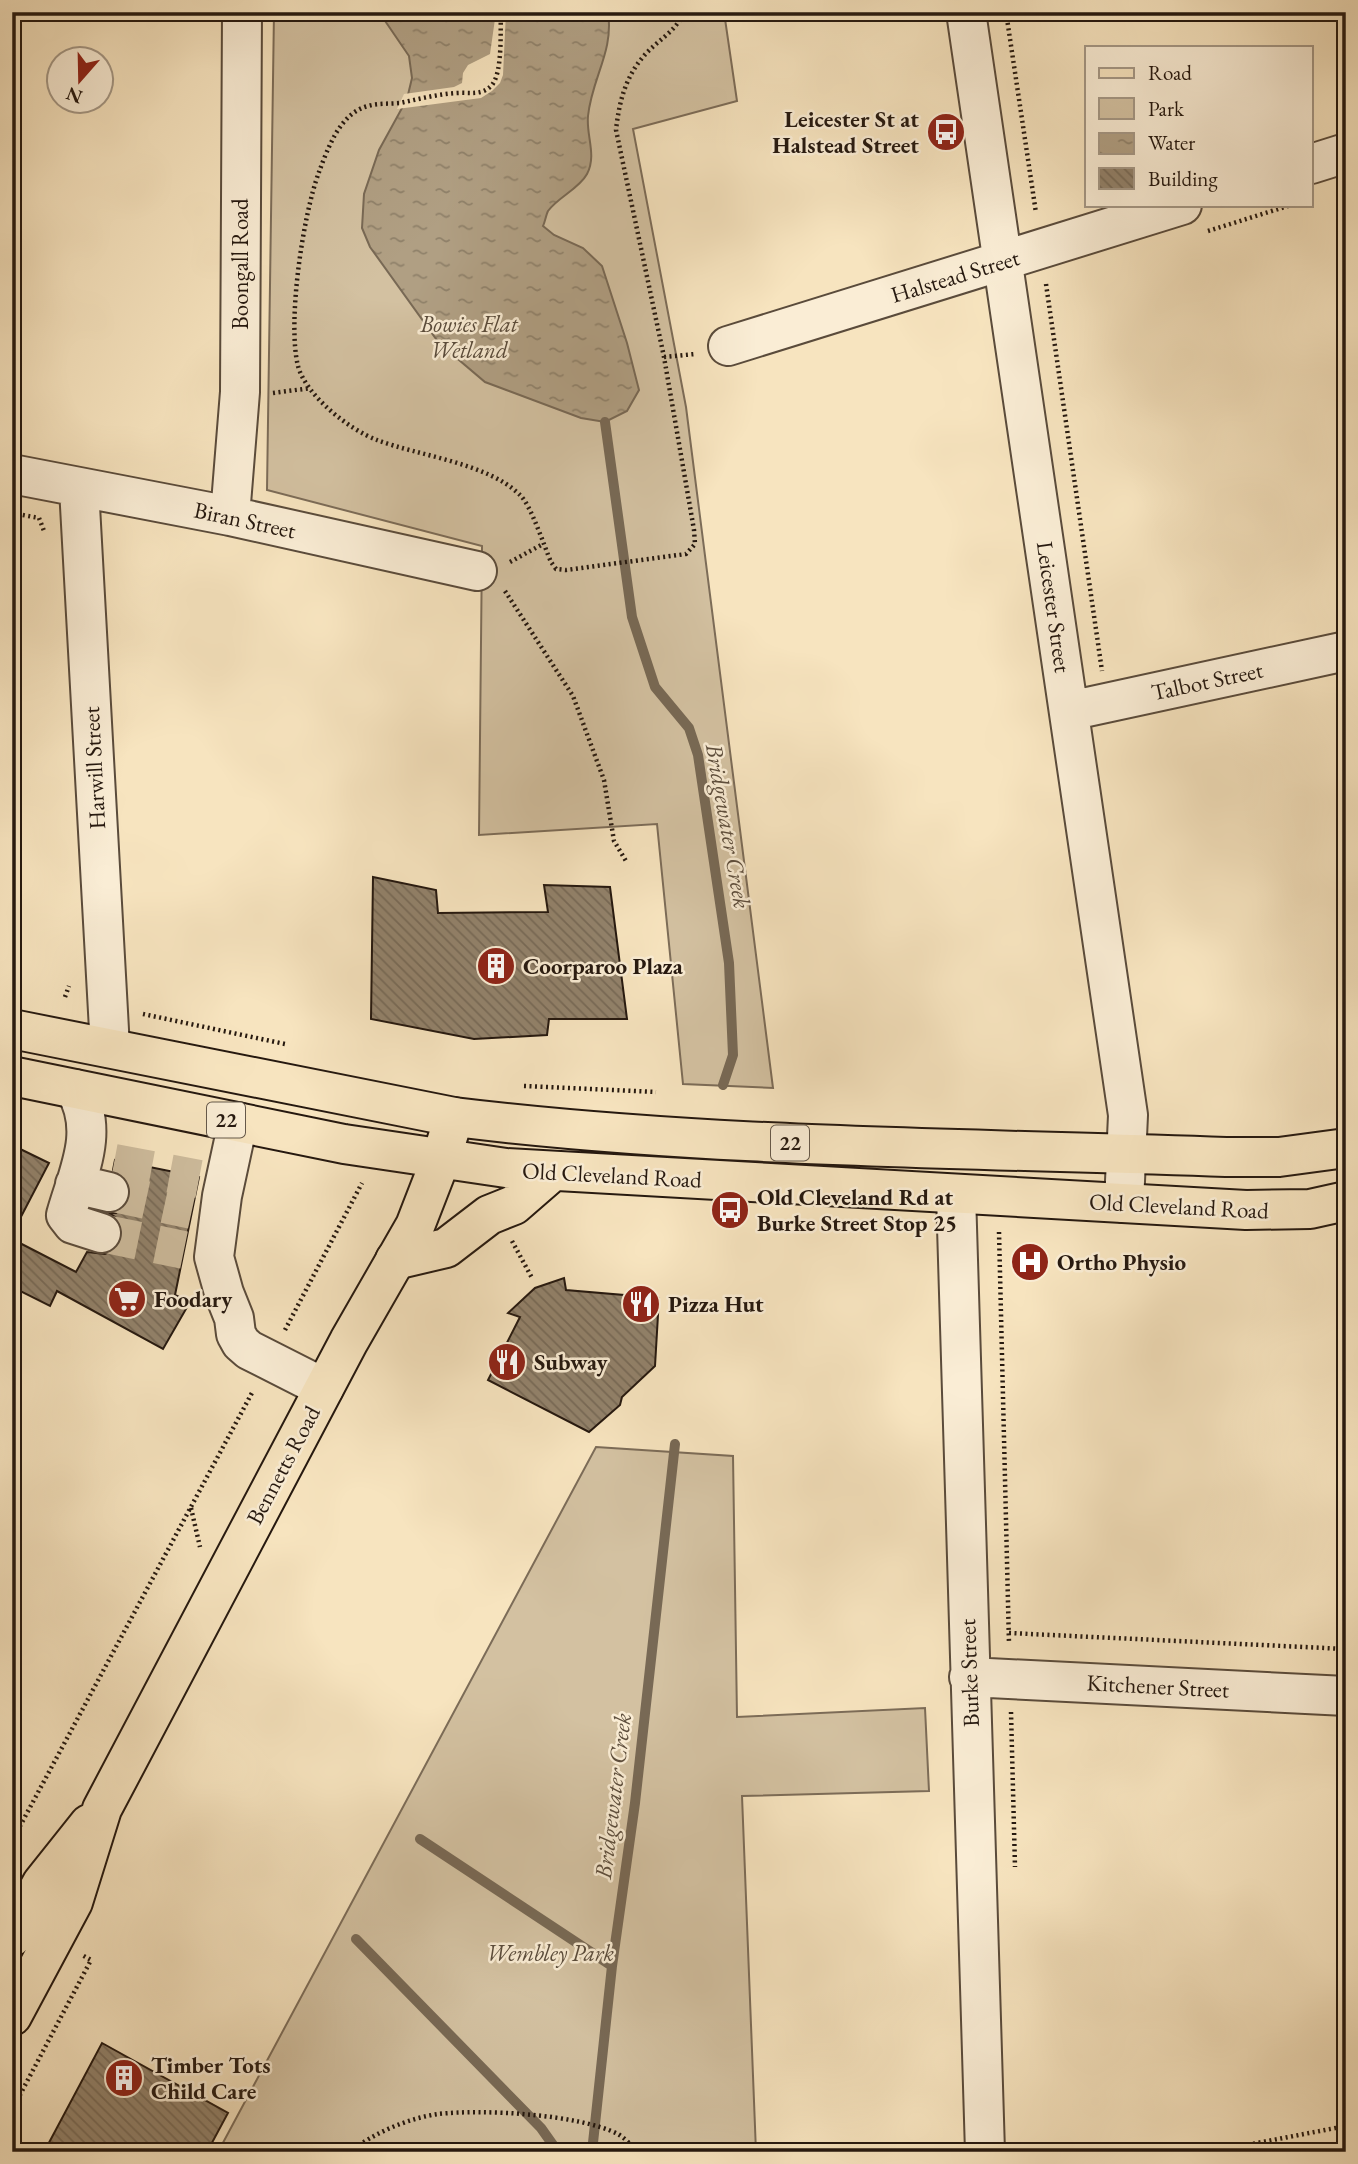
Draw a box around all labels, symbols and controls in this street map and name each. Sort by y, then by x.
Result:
north arrow [46,46,116,116]
legend [1085,46,1312,206]
text: Road [1148,59,1192,86]
text: N [62,81,86,110]
text: Park [1148,95,1185,122]
place label: Leicester St at Halstead Street [772,104,919,160]
bus stop icon: Leicester St at Halstead Street [925,111,967,153]
text: Water [1148,129,1195,156]
text: Building [1148,165,1218,192]
street label: Boongall Road [225,198,255,330]
street label: Halstead Street [887,242,1024,310]
park label: Bowies Flat Wetland [419,309,519,365]
street label: Biran Street [191,495,299,546]
street label: Leicester Street [1030,539,1078,675]
street label: Talbot Street [1148,654,1266,707]
street label: Harwill Street [76,705,112,830]
water label: Bridgewater Creek [699,740,758,911]
building icon: Coorparoo Plaza [475,945,517,987]
place label: Coorparoo Plaza [523,951,684,981]
road number: 22 [207,1102,245,1138]
road number: 22 [771,1126,809,1160]
street label: Old Cleveland Road [521,1155,703,1195]
place label: Old Cleveland Rd at Burke Street Stop 25 [757,1182,957,1238]
street label: Old Cleveland Road [1088,1186,1270,1226]
bus stop icon: Old Cleveland Rd at Burke Street Stop 25 [709,1189,751,1231]
hospital icon: Ortho Physio [1009,1241,1051,1283]
place label: Ortho Physio [1057,1247,1187,1277]
supermarket icon: Foodary [106,1278,148,1320]
restaurant icon: Pizza Hut [620,1283,662,1325]
place label: Foodary [154,1284,233,1314]
place label: Pizza Hut [668,1289,764,1319]
restaurant icon: Subway [486,1341,528,1383]
place label: Subway [534,1347,608,1377]
street label: Bennetts Road [239,1400,327,1530]
street label: Burke Street [952,1618,986,1728]
street label: Kitchener Street [1086,1667,1231,1705]
water label: Bridgewater Creek [587,1711,638,1882]
park label: Wembley Park [486,1938,614,1968]
place label: Timber Tots Child Care [151,2050,271,2106]
building icon: Timber Tots Child Care [103,2057,145,2099]

